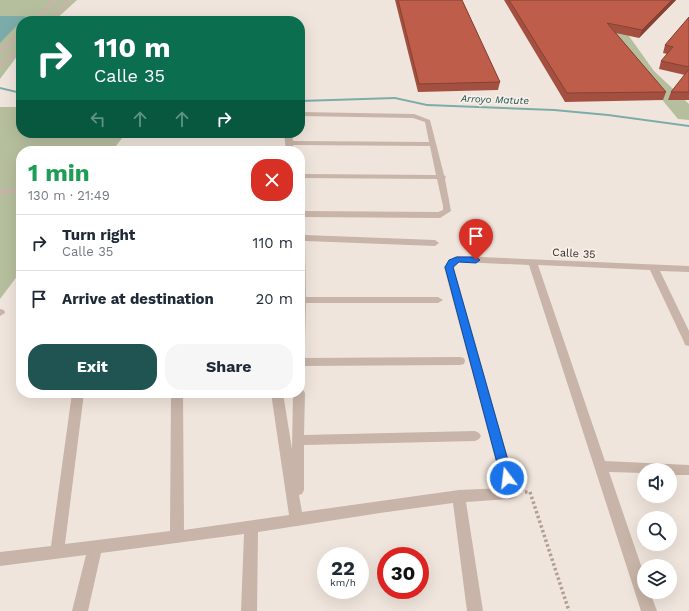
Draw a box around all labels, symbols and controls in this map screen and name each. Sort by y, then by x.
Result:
text: 110 m [94,31,171,64]
icon: right [28,32,80,84]
text: Calle 35 [94,65,165,86]
water label: Arroyo Matute [460,93,530,106]
icon: left [87,108,109,130]
icon: ahead [129,108,151,130]
icon: ahead [171,108,193,130]
icon: right [213,108,235,130]
text: 1 min [28,159,90,187]
button: close [251,159,293,201]
text: 130 m · 21:49 [28,188,110,203]
pin [459,219,493,260]
icon: arrive [465,225,487,247]
text: Turn right [62,226,135,244]
icon: right [28,232,50,254]
text: 110 m [253,234,293,252]
text: Calle 35 [62,244,113,259]
street label: Calle 35 [552,246,596,261]
icon: arrive [28,288,50,310]
text: Arrive at destination [62,290,214,308]
text: 20 m [256,290,293,308]
button: Exit [28,344,157,390]
button: Share [165,344,293,390]
position arrow [486,457,528,499]
map controls [637,463,677,599]
button: sound [637,463,677,503]
button: search [637,511,677,551]
speed limit sign: 30 [377,547,429,599]
text: 22 [331,556,355,580]
button: layers [637,559,677,599]
text: km/h [330,577,356,588]

